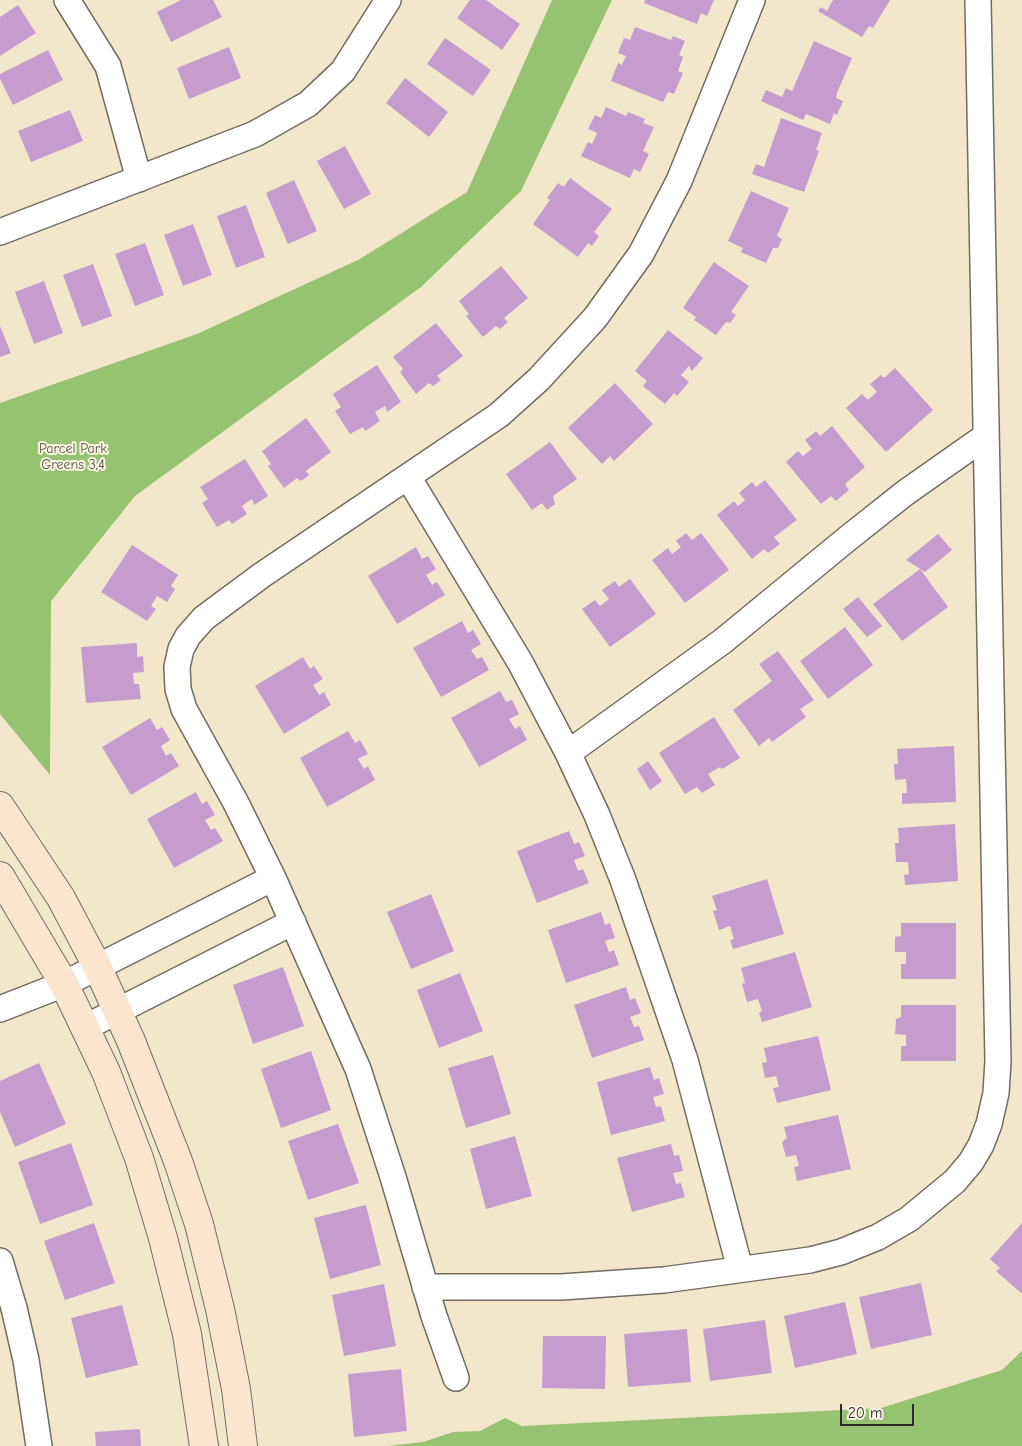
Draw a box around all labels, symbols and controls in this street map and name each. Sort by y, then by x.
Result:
park label: Parcel Park Greens 3,4 [39,441,107,474]
scale bar [842,1394,916,1426]
text: 20 m [848,1404,882,1422]

